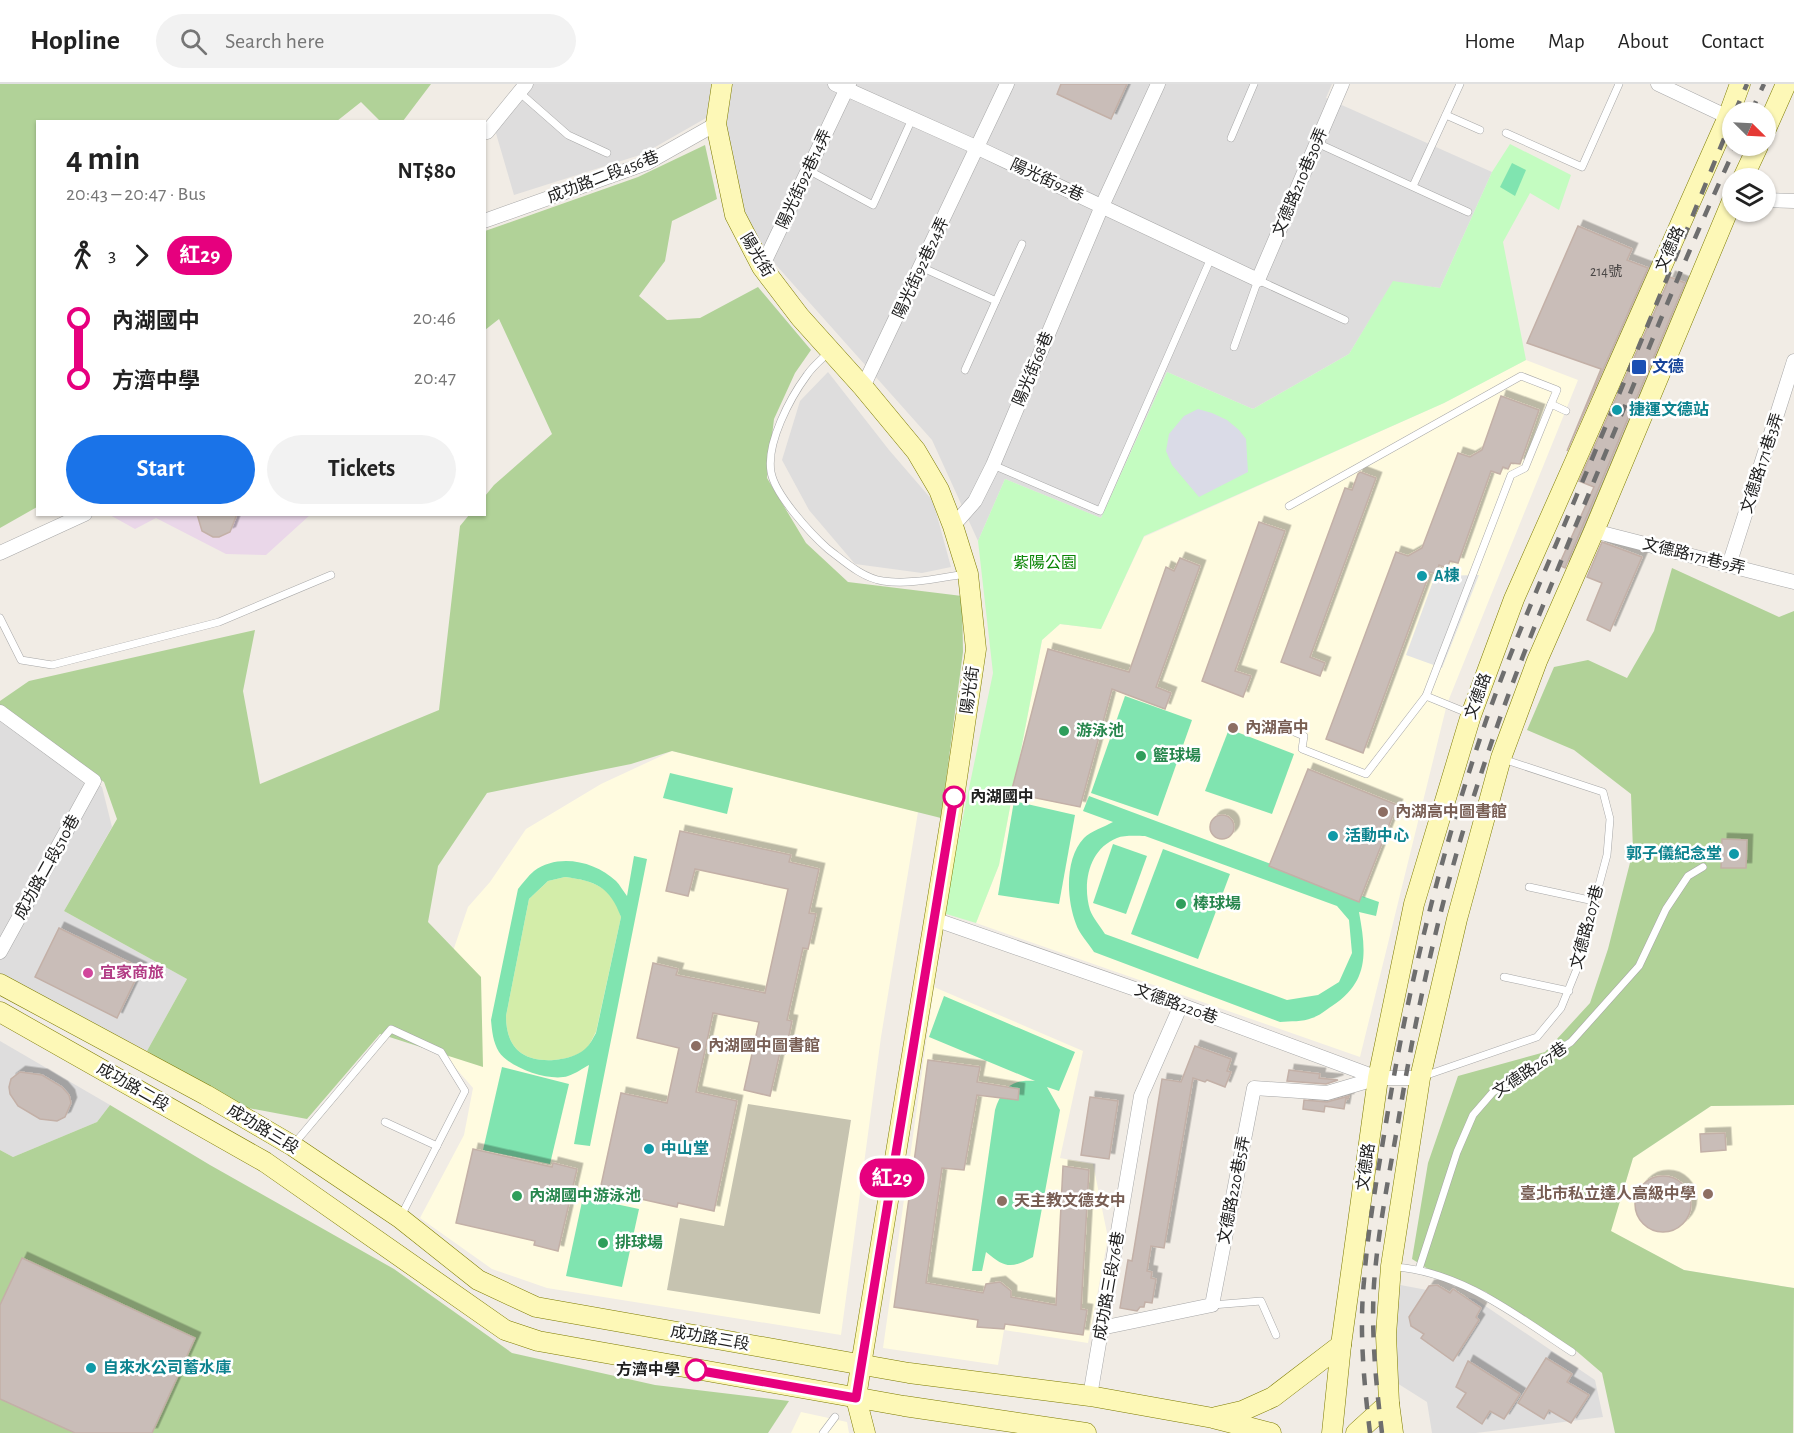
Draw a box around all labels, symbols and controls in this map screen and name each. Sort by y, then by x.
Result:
search box [156,14,576,68]
icon: search [177,25,210,58]
text: Hopline [30,27,120,55]
text: Search here [225,30,324,52]
text: Home [1464,31,1515,52]
text: Map [1548,31,1585,52]
text: About [1618,31,1668,52]
text: Contact [1701,31,1764,52]
north arrow [1722,102,1776,156]
map controls [1722,102,1776,222]
street label: 文德路210巷30弄 [1269,125,1330,239]
street label: 陽光街92巷14弄 [773,126,834,231]
text: 4 min [66,143,140,176]
street label: 成功路二段456巷 [545,147,661,206]
street label: 陽光街92巷 [1008,155,1087,204]
text: NT$80 [398,160,456,182]
button: layers [1722,168,1776,222]
text: 20:43 – 20:47 · Bus [66,184,206,204]
street label: 陽光街92巷24弄 [890,214,951,321]
street label: 文德路 [1652,223,1687,274]
street label: 陽光街 [738,230,777,280]
icon: walk [66,239,99,272]
icon: forward [125,239,158,272]
text: 3 [108,245,116,265]
text: 紅29 [179,245,220,266]
house number: 214號 [1590,264,1622,279]
text: 20:46 [413,308,456,328]
text: 內湖國中 [112,310,200,332]
street label: 陽光街68巷 [1009,329,1056,409]
place label: 文德 [1652,357,1684,375]
marker: 文德 [1630,358,1648,376]
text: 20:47 [414,368,456,388]
text: 方濟中學 [112,370,200,392]
place label: 捷運文德站 [1629,400,1709,418]
marker: 捷運文德站 [1610,403,1624,417]
street label: 文德路171巷3弄 [1737,411,1786,515]
button: Start [66,435,255,504]
button: Tickets [267,435,456,504]
street label: 文德路171巷9弄 [1641,535,1747,576]
park label: 紫陽公園 [1013,554,1077,571]
place label: A棟 [1434,566,1460,584]
marker: A棟 [1415,569,1429,583]
street label: 陽光街 [958,665,981,715]
street label: 文德路 [1461,670,1494,721]
place label: 內湖高中 [1245,719,1309,736]
marker: 內湖高中 [1226,721,1240,735]
place label: 游泳池 [1076,722,1124,739]
marker: 游泳池 [1057,724,1071,738]
place label: 籃球場 [1153,746,1201,764]
marker: 籃球場 [1134,749,1148,763]
marker: 內湖國中 [943,786,965,808]
place label: 內湖國中 [970,788,1034,805]
place label: 內湖高中圖書館 [1395,803,1507,820]
marker: 內湖高中圖書館 [1376,805,1390,819]
street label: 成功路二段510巷 [11,812,82,922]
place label: 活動中心 [1345,827,1409,844]
marker: 活動中心 [1326,829,1340,843]
place label: 郭子儀紀念堂 [1626,845,1722,862]
marker: 郭子儀紀念堂 [1727,847,1741,861]
street label: 文德路207巷 [1567,883,1606,971]
place label: 棒球場 [1193,895,1241,912]
marker: 棒球場 [1174,897,1188,911]
place label: 宜家商旅 [100,964,164,981]
marker: 宜家商旅 [81,966,95,980]
street label: 文德路220巷 [1132,981,1220,1026]
place label: 內湖國中圖書館 [708,1037,820,1054]
marker: 內湖國中圖書館 [689,1039,703,1053]
street label: 文德路267巷 [1490,1039,1570,1101]
street label: 成功路二段 [94,1059,172,1114]
street label: 成功路三段 [225,1101,302,1156]
street label: 文德路220巷5弄 [1215,1134,1252,1245]
place label: 中山堂 [661,1140,709,1157]
marker: 中山堂 [642,1142,656,1156]
street label: 文德路 [1354,1142,1377,1192]
line badge: 紅29 [858,1158,926,1198]
text: 紅29 [871,1168,913,1189]
place label: 臺北市私立達人高級中學 [1520,1185,1696,1202]
place label: 內湖國中游泳池 [529,1187,641,1204]
marker: 臺北市私立達人高級中學 [1701,1187,1715,1201]
marker: 內湖國中游泳池 [510,1189,524,1203]
place label: 天主教文德女中 [1014,1191,1126,1209]
marker: 天主教文德女中 [995,1194,1009,1208]
street label: 成功路三段76巷 [1091,1230,1126,1342]
place label: 排球場 [615,1234,663,1251]
marker: 排球場 [596,1236,610,1250]
street label: 成功路三段 [669,1322,751,1353]
place label: 自來水公司蓄水庫 [103,1359,231,1376]
marker: 方濟中學 [685,1359,707,1381]
marker: 自來水公司蓄水庫 [84,1361,98,1375]
place label: 方濟中學 [616,1361,680,1378]

